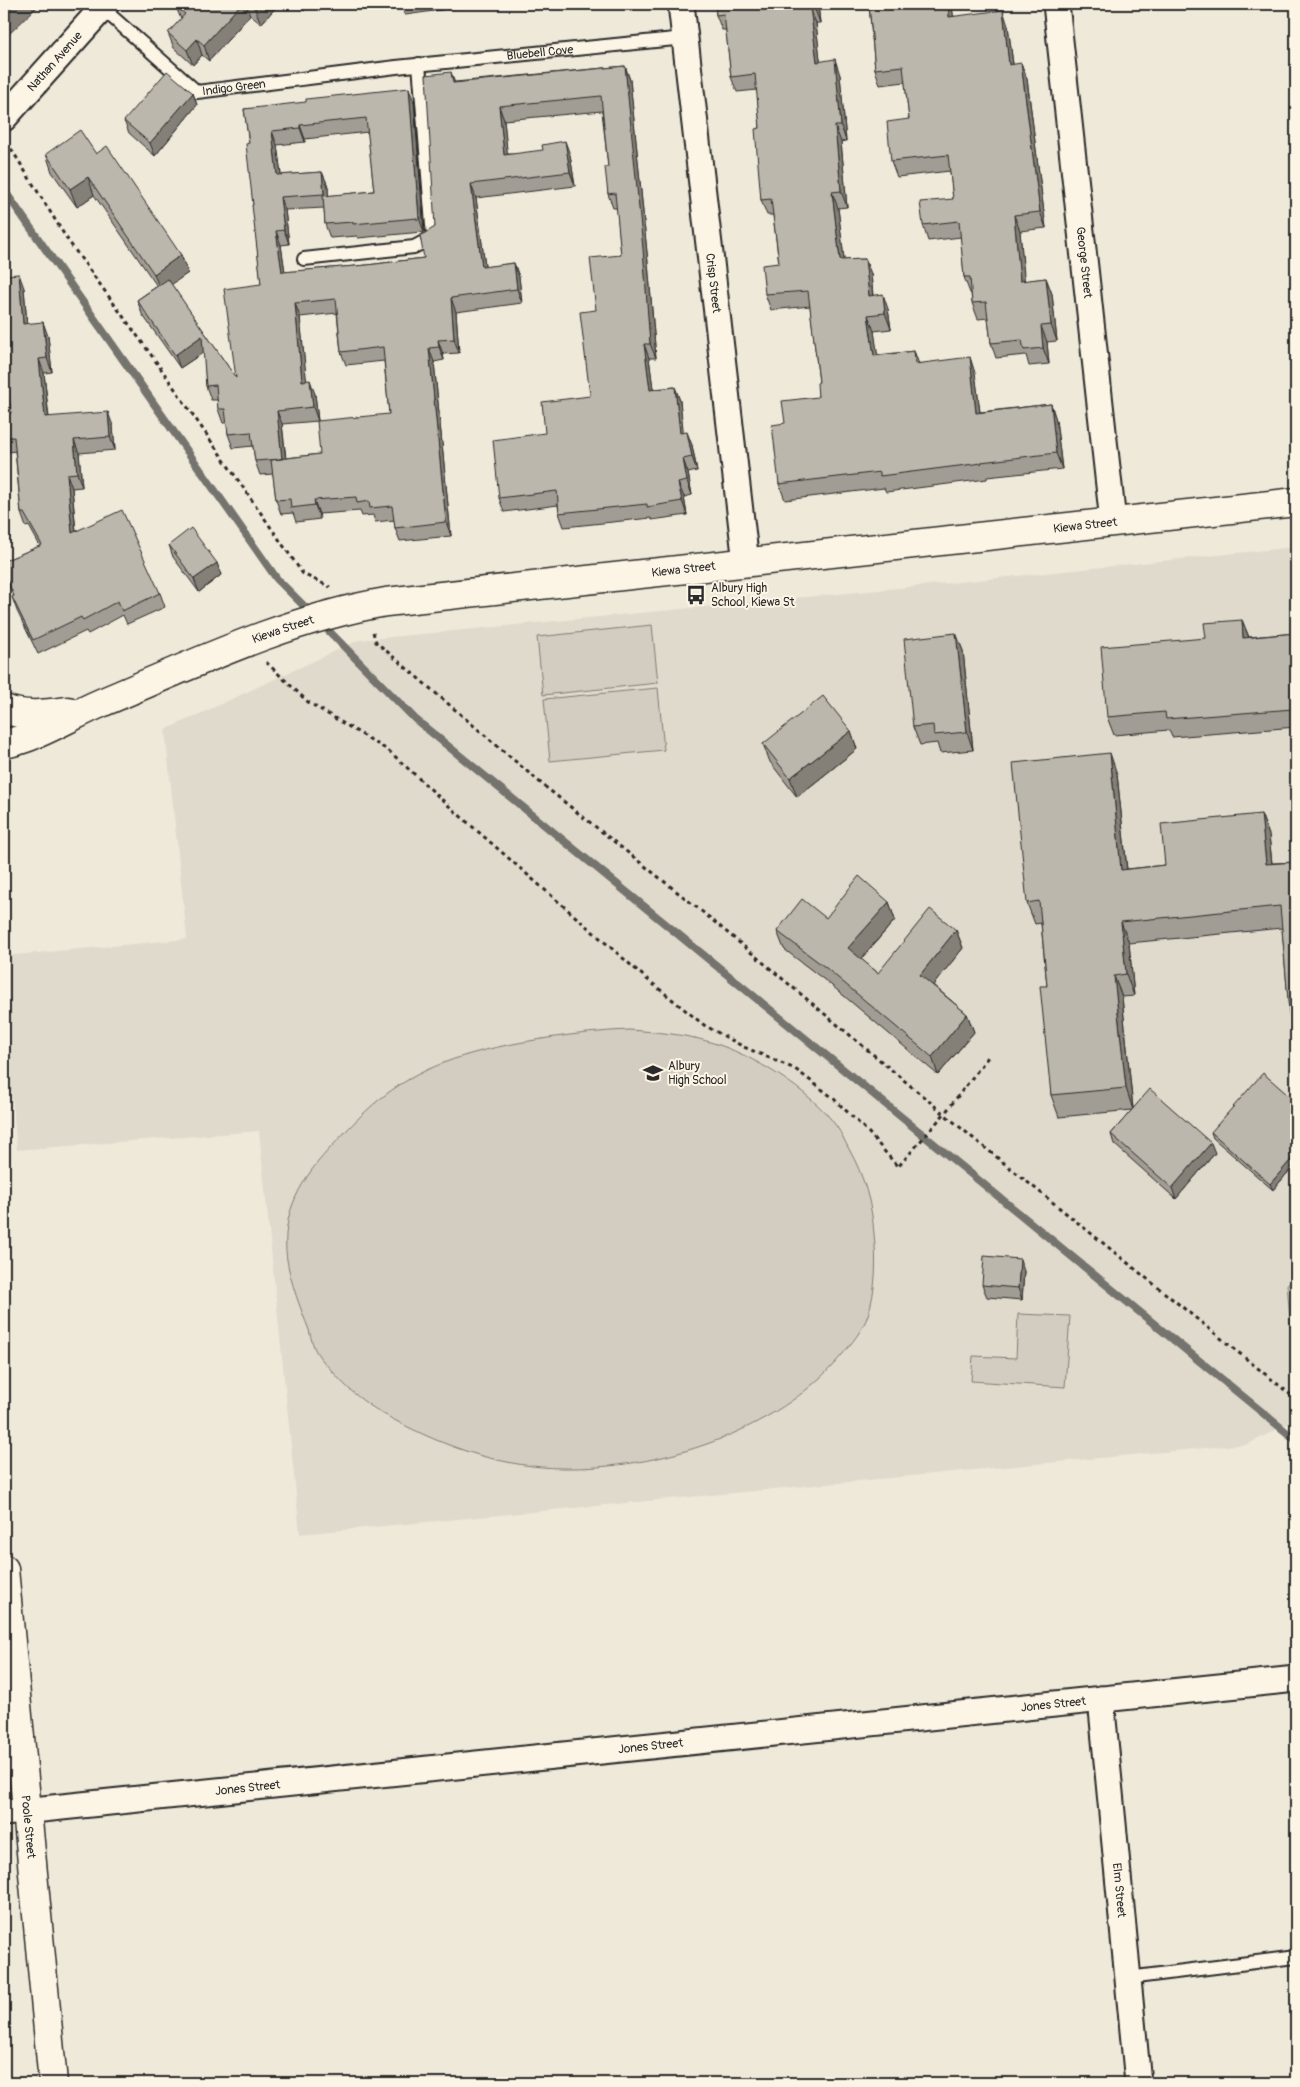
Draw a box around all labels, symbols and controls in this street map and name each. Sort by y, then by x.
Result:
street label: Nathan Avenue [24,29,86,95]
street label: Bluebell Cove [506,42,574,64]
street label: Indigo Green [201,76,267,99]
street label: George Street [1073,226,1095,299]
street label: Crisp Street [702,252,724,314]
street label: Kiewa Street [1052,515,1118,537]
street label: Kiewa Street [651,559,716,581]
place label: Albury High School, Kiewa St [711,581,795,610]
bus stop icon: Albury High School, Kiewa St [685,584,707,606]
street label: Kiewa Street [250,613,316,647]
place label: Albury High School [668,1059,727,1088]
school or university icon: Albury High School [642,1062,664,1084]
street label: Jones Street [1020,1694,1087,1715]
street label: Jones Street [617,1736,684,1757]
street label: Jones Street [214,1777,281,1799]
street label: Poole Street [18,1795,39,1859]
street label: Elm Street [1109,1862,1129,1918]

